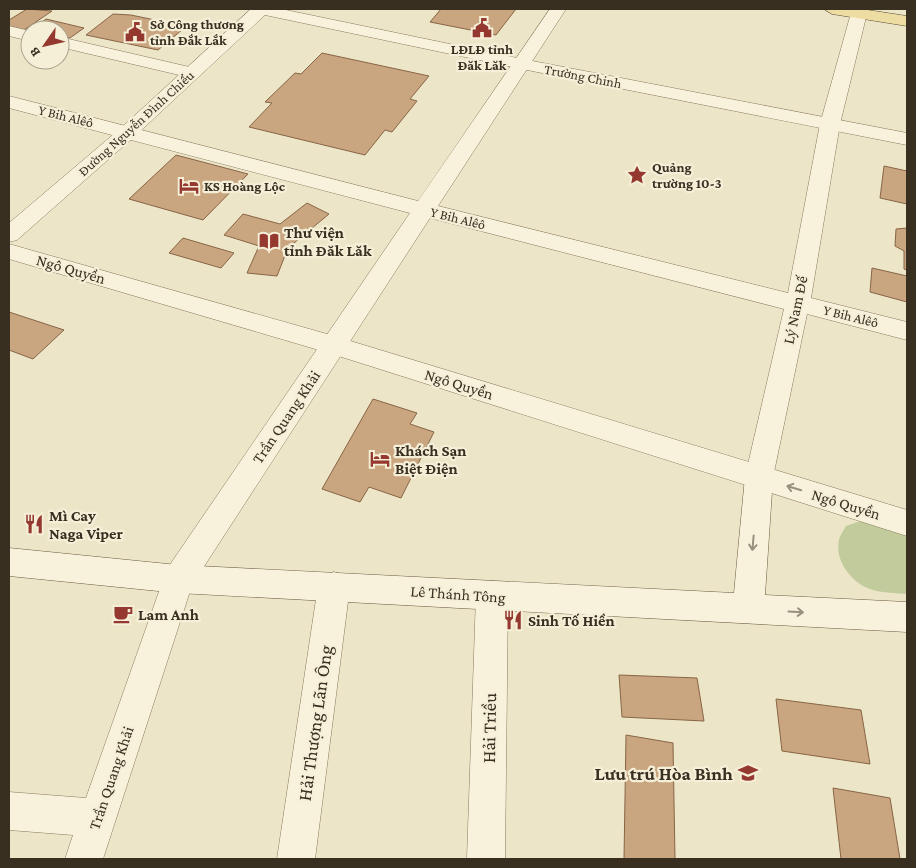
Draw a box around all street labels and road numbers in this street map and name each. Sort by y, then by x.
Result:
street label: Trường Chinh [543,61,623,91]
street label: Đường Nguyễn Đình Chiểu [75,66,198,179]
street label: Y Bih Alêô [37,101,95,131]
street label: Y Bih Alêô [429,203,487,233]
street label: Ngô Quyền [34,251,108,288]
street label: Lý Nam Đế [779,273,812,346]
street label: Y Bih Alêô [822,301,880,331]
street label: Ngô Quyền [422,365,496,404]
street label: Trần Quang Khải [249,367,324,467]
street label: Ngô Quyền [809,485,883,524]
street label: Lê Thánh Tông [410,582,506,607]
street label: Hải Thượng Lãn Ông [294,644,336,802]
street label: Hải Triều [478,693,500,763]
street label: Trần Quang Khải [85,724,138,832]

